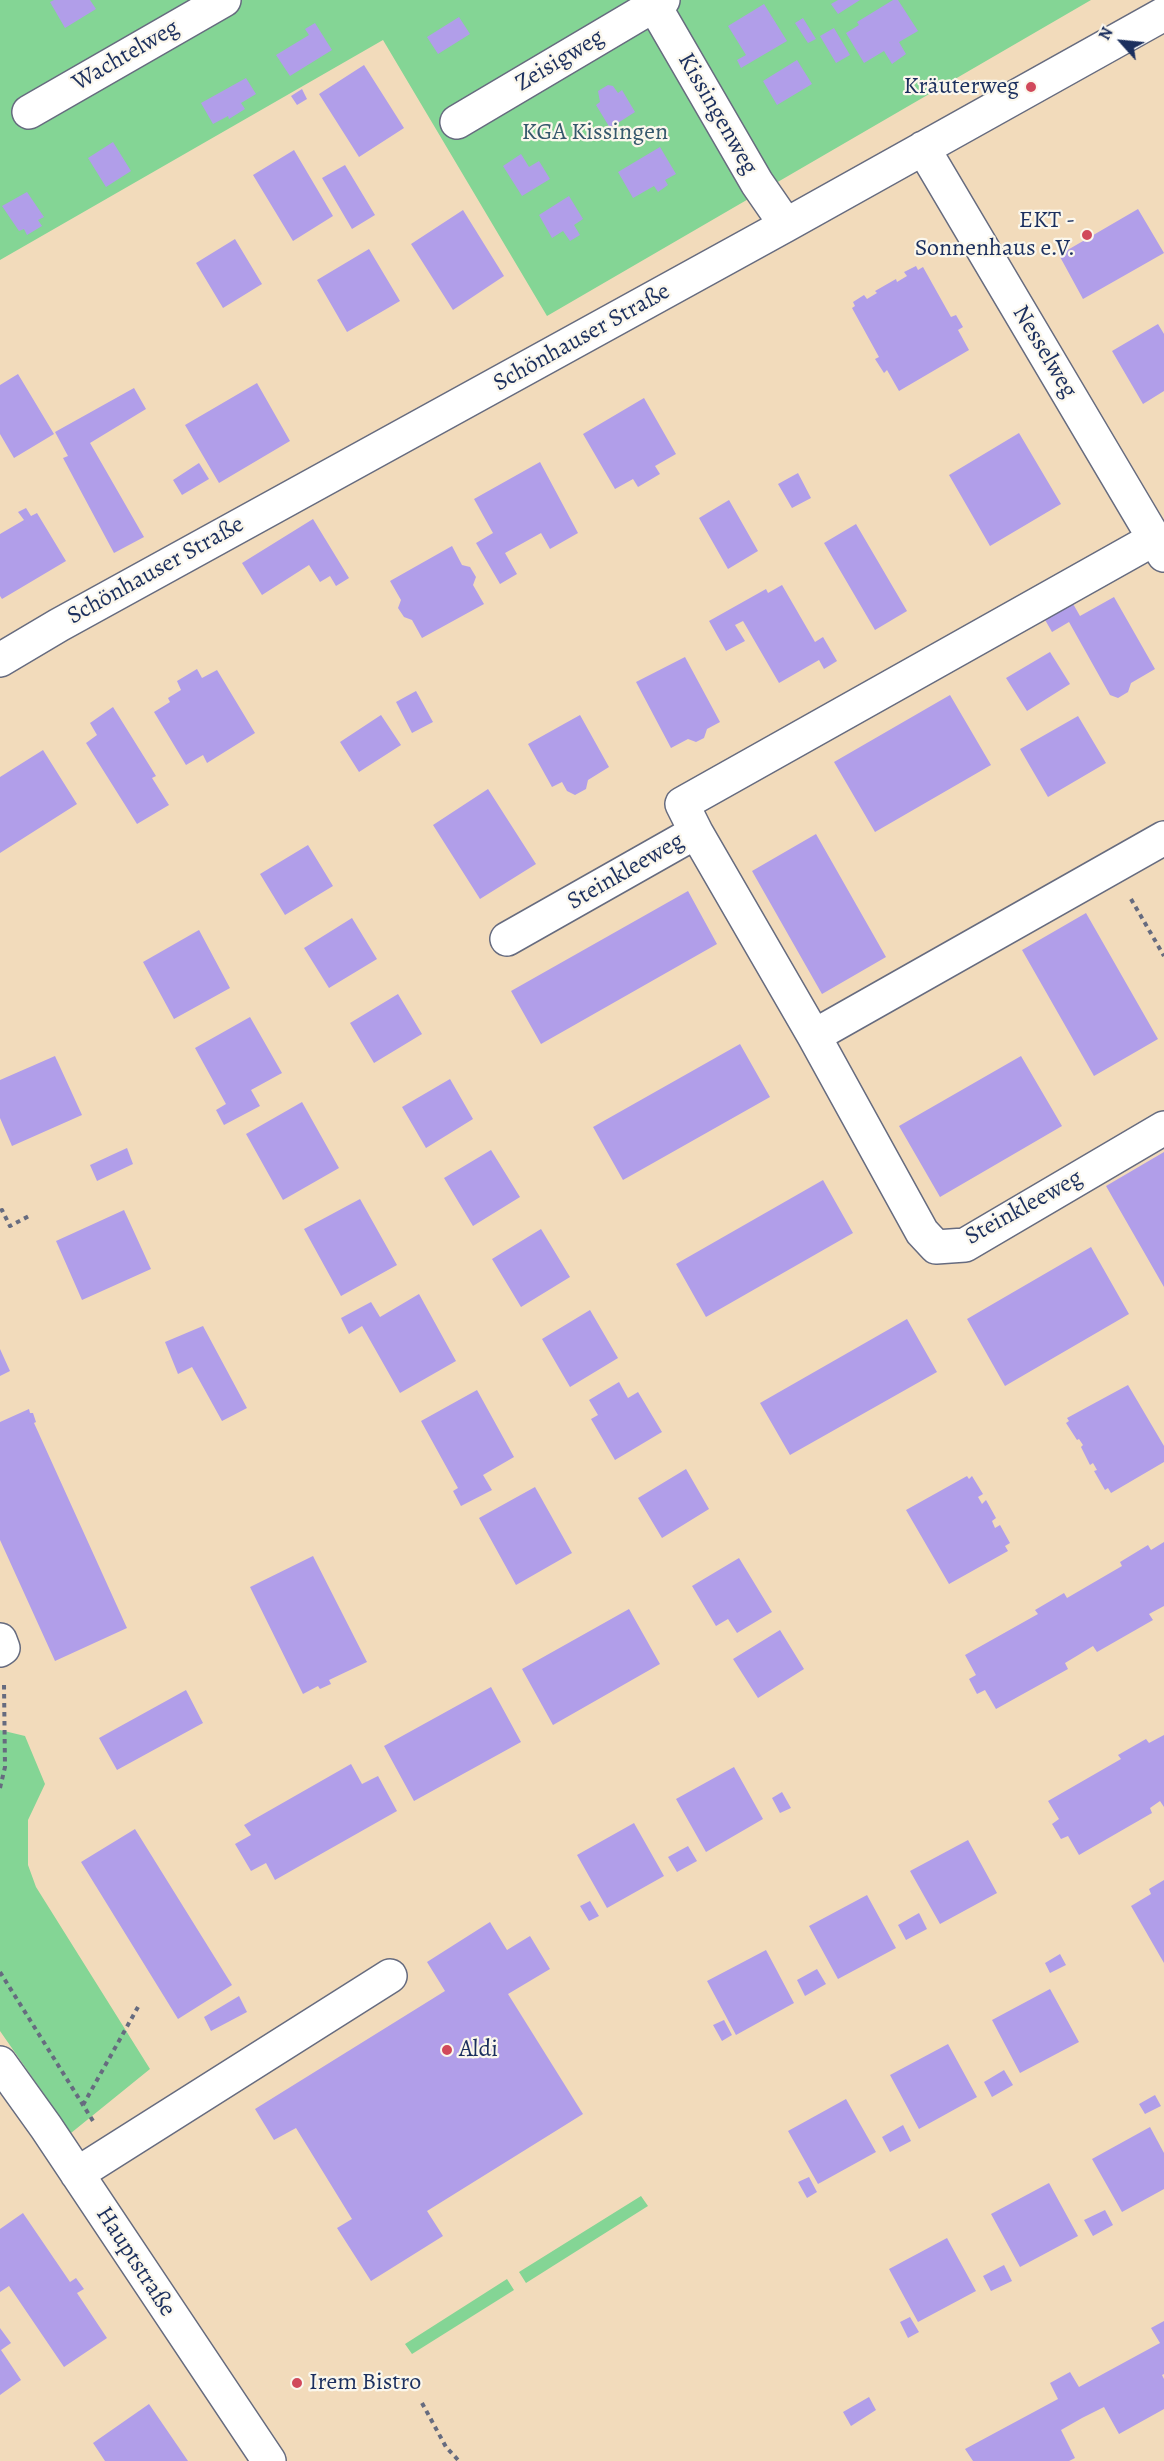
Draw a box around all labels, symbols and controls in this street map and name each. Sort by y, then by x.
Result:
north arrow [1092,12,1152,72]
street label: Wachtelweg [68,14,184,98]
street label: Zeisigweg [511,23,609,99]
text: N [1094,24,1118,44]
street label: Kissingenweg [671,48,763,180]
place label: Kräuterweg [904,73,1019,101]
marker: Kräuterweg [1024,80,1038,94]
park label: KGA Kissingen [522,119,668,147]
place label: EKT - Sonnenhaus e.V. [915,207,1075,263]
marker: EKT - Sonnenhaus e.V. [1080,228,1094,242]
street label: Schönhauser Straße [489,278,675,398]
street label: Nesselweg [1005,301,1083,403]
street label: Schönhauser Straße [63,511,249,631]
street label: Steinkleeweg [563,827,689,917]
street label: Steinkleeweg [960,1164,1088,1252]
place label: Aldi [459,2036,498,2064]
marker: Aldi [440,2043,454,2057]
street label: Hauptstraße [89,2202,181,2322]
place label: Irem Bistro [309,2369,421,2397]
marker: Irem Bistro [290,2376,304,2390]

